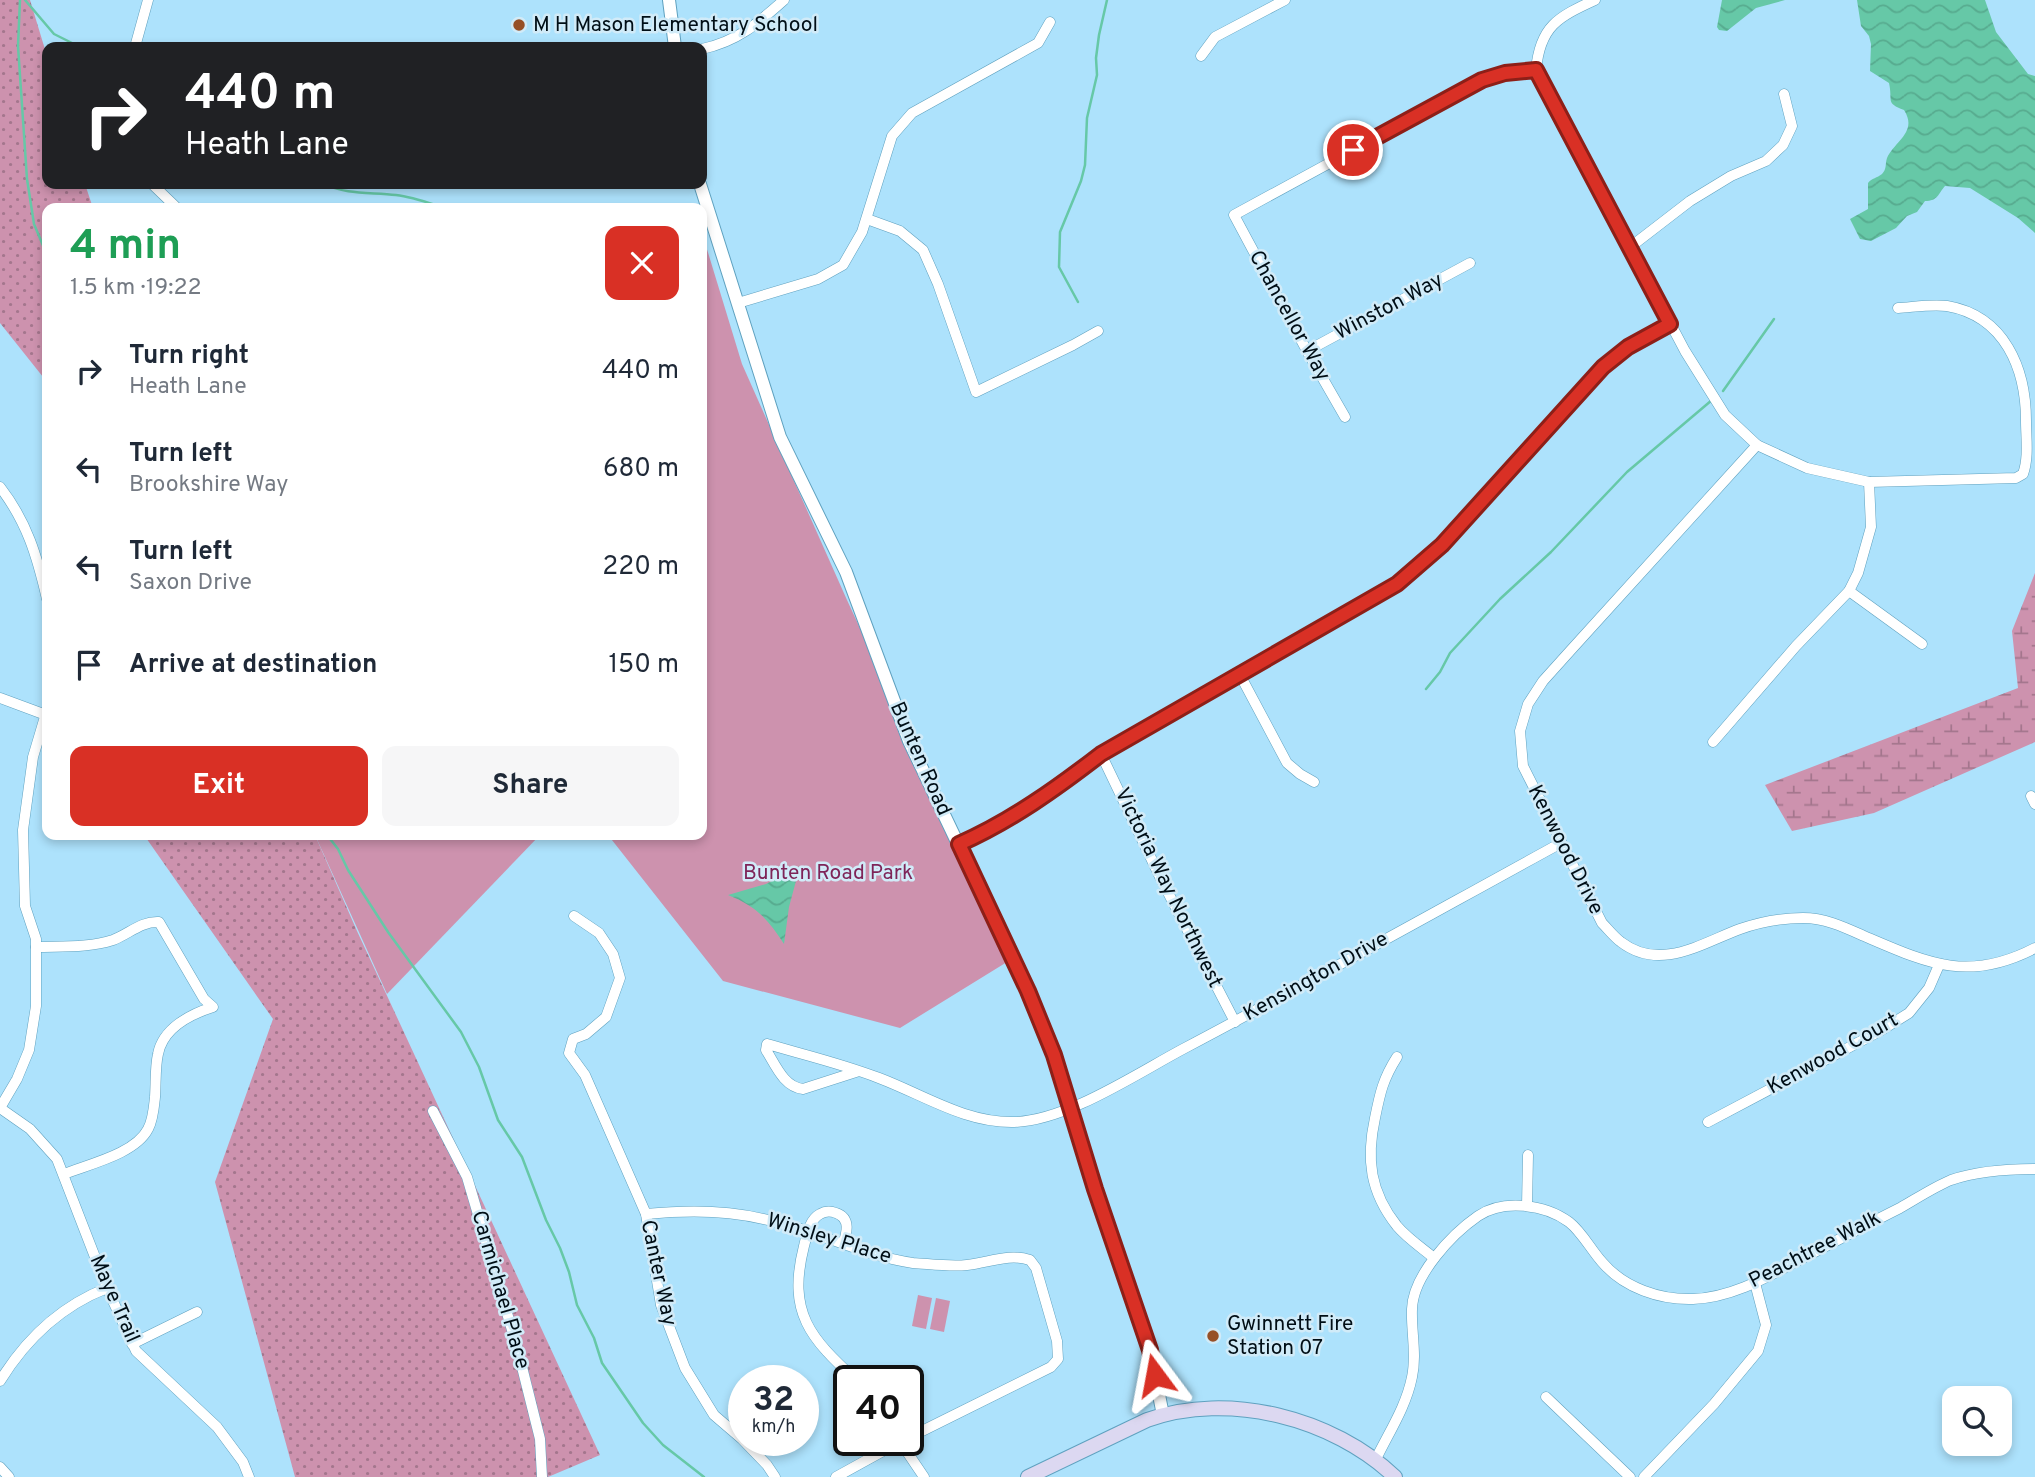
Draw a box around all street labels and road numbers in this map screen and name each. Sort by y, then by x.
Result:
street label: Chancellor Way [1242,246,1336,386]
street label: Winston Way [1330,267,1448,347]
street label: Bunten Road [883,698,957,820]
street label: Kenwood Drive [1521,781,1609,919]
street label: Victoria Way Northwest [1108,783,1228,993]
street label: Kensington Drive [1239,926,1393,1028]
street label: Kenwood Court [1763,1007,1903,1101]
street label: Peachtree Walk [1744,1205,1886,1295]
street label: Winsley Place [763,1207,895,1271]
street label: Carmichael Place [464,1208,536,1372]
street label: Canter Way [634,1218,682,1328]
street label: Maye Trail [83,1251,145,1347]

